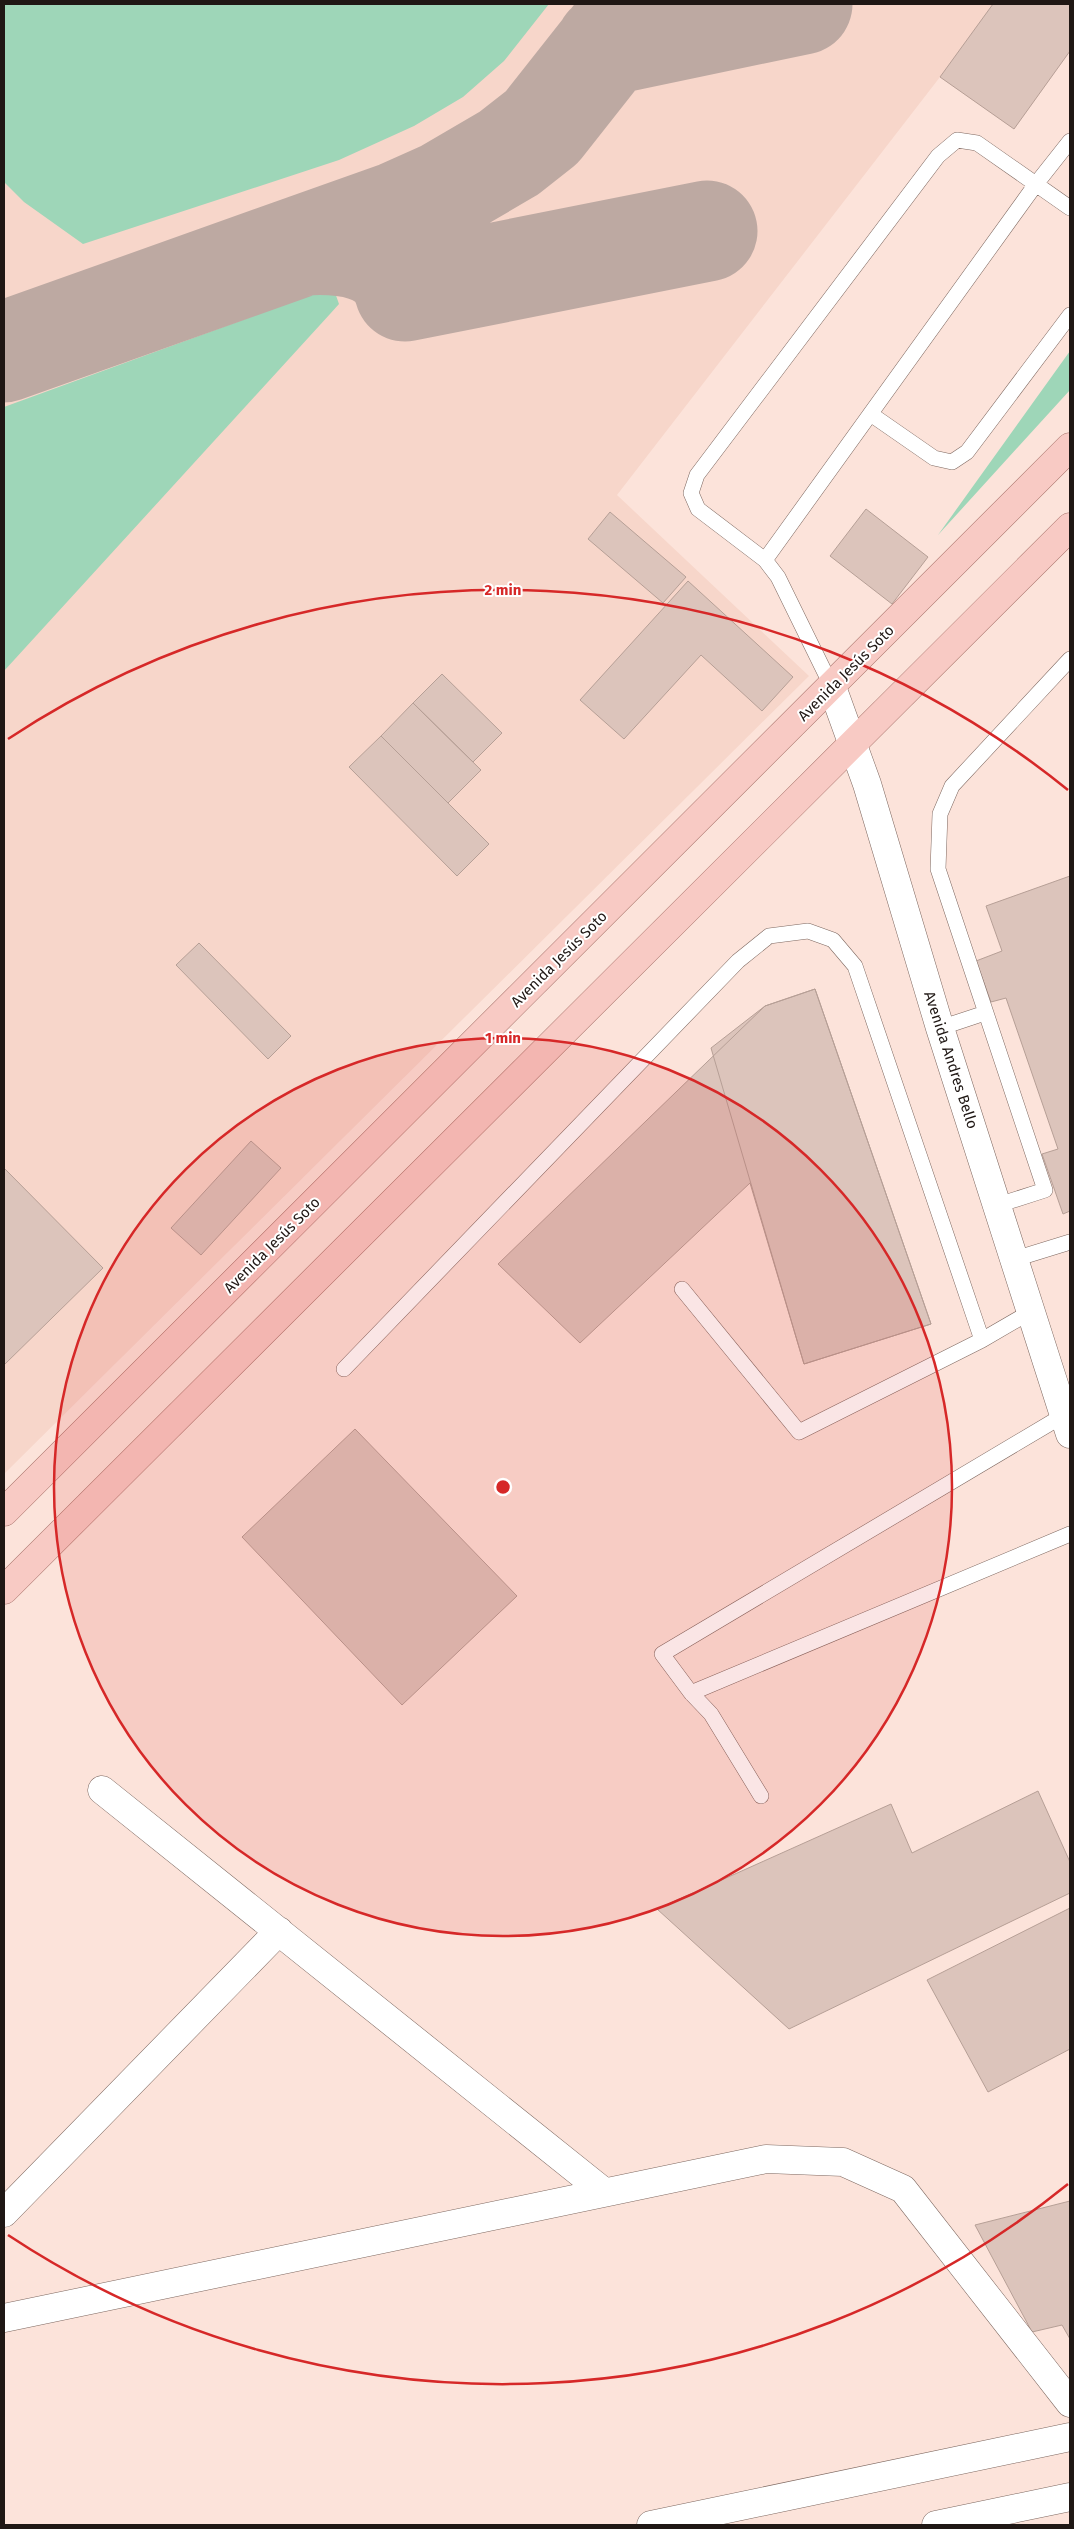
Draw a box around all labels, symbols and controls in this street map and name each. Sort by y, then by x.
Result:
text: 2 min [485,581,521,599]
street label: Avenida Jesús Soto [794,621,898,725]
street label: Avenida Jesús Soto [507,907,611,1011]
street label: Avenida Andres Bello [920,989,982,1131]
text: 1 min [485,1029,521,1047]
street label: Avenida Jesús Soto [220,1193,324,1297]
centre of rings [494,1478,512,1496]

